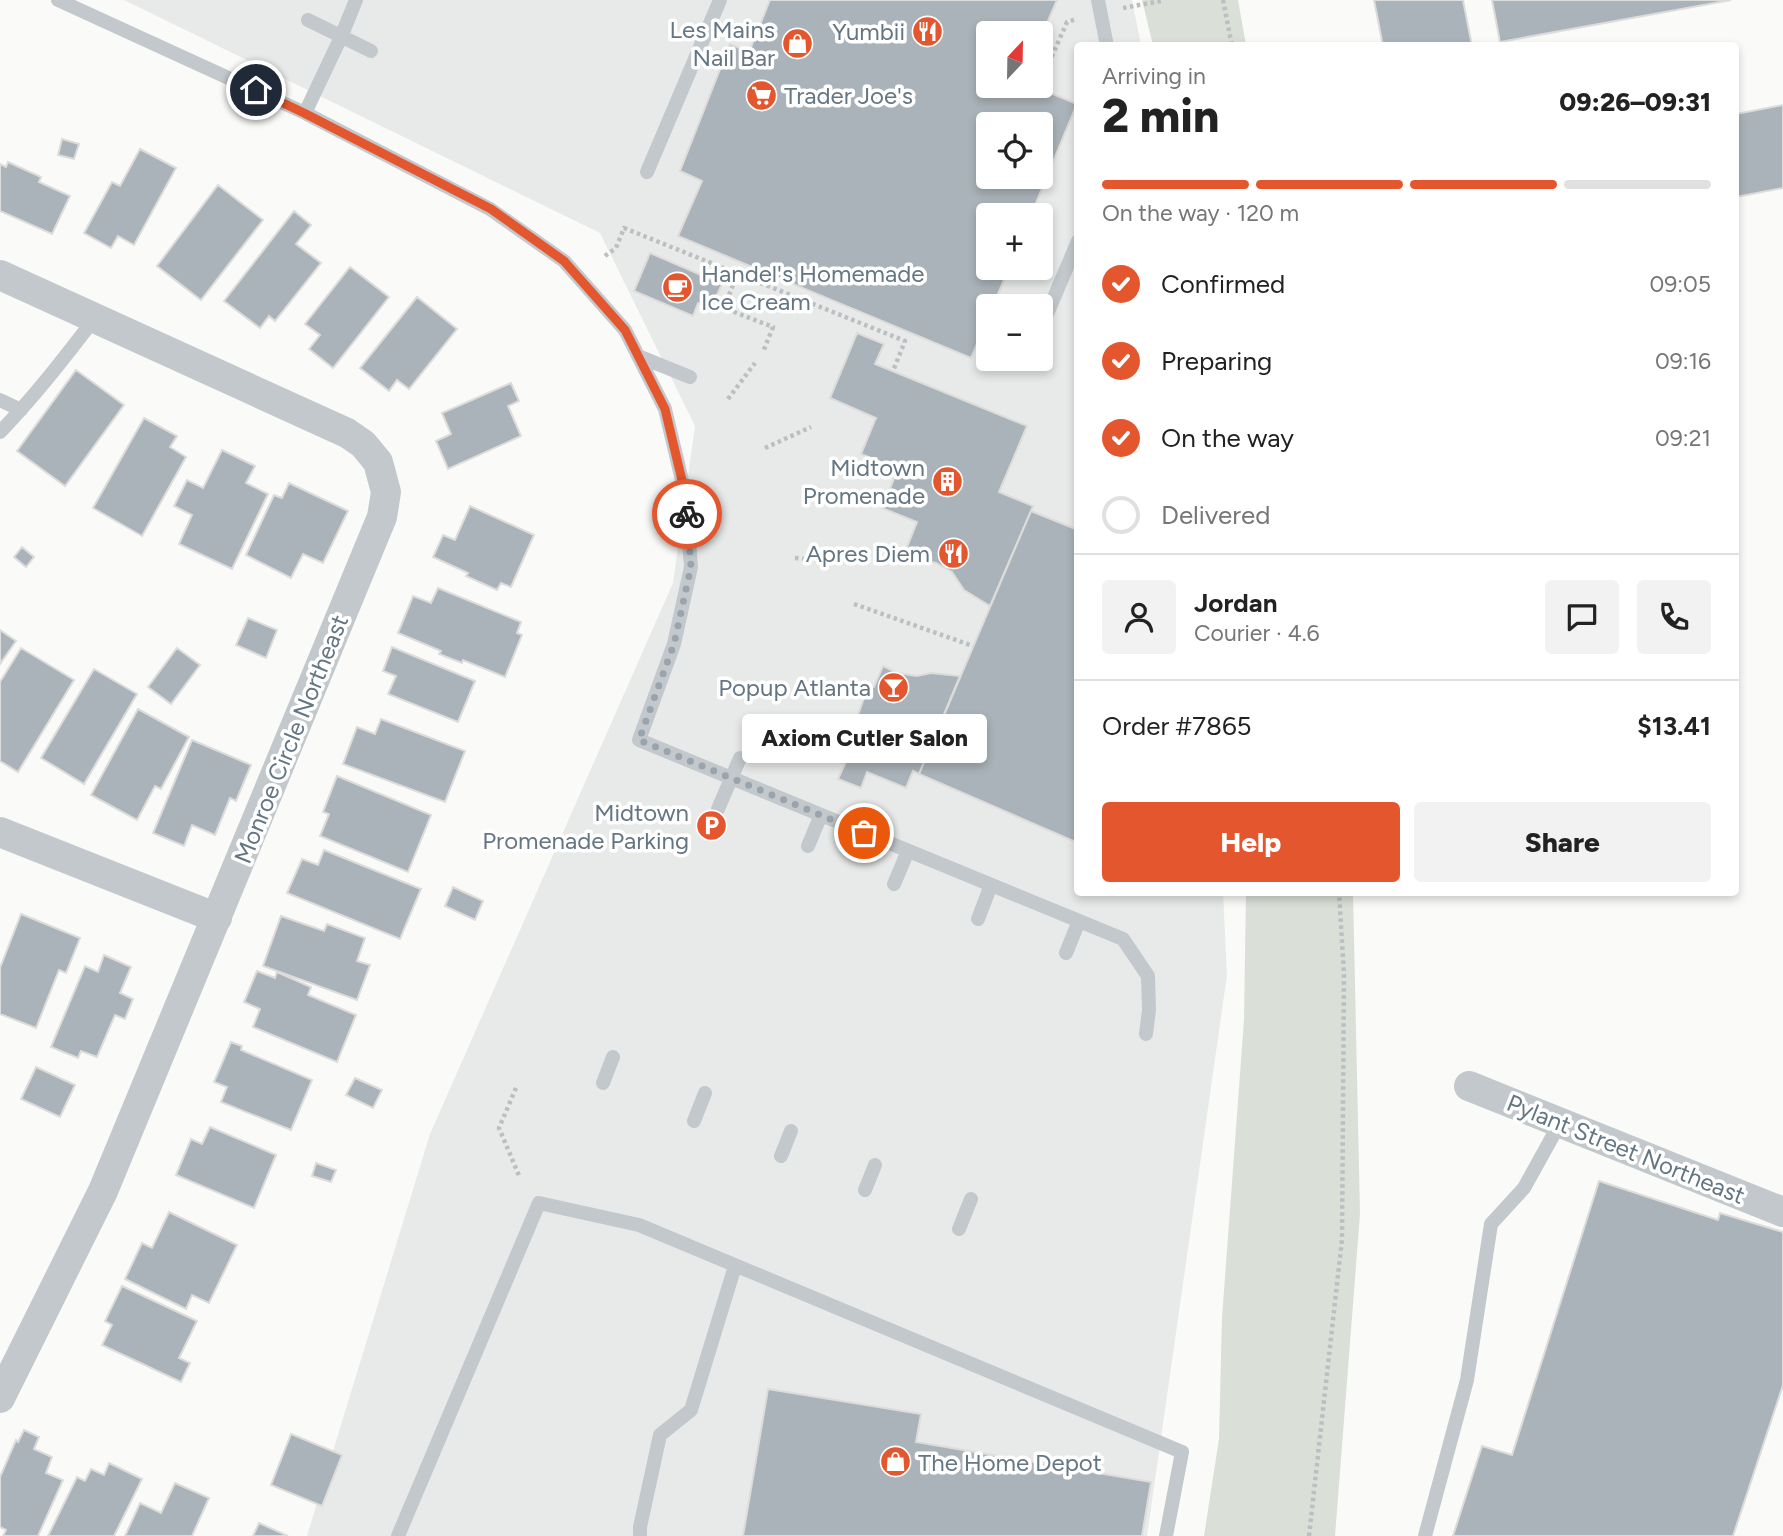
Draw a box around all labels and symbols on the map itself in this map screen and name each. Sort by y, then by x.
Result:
restaurant icon: Yumbii [911,14,945,48]
place label: Les Mains Nail Bar [670,15,775,72]
place label: Yumbii [832,17,905,46]
north arrow [976,21,1054,98]
shop icon: Les Mains Nail Bar [781,26,815,60]
pin [226,60,286,120]
supermarket icon: Trader Joe's [744,78,778,112]
place label: Trader Joe's [784,81,913,110]
place label: Handel's Homemade Ice Cream [701,259,924,316]
cafe icon: Handel's Homemade Ice Cream [661,270,695,304]
place label: Midtown Promenade [803,453,925,510]
building icon: Midtown Promenade [931,464,965,498]
courier [652,479,722,549]
restaurant icon: Apres Diem [936,536,970,570]
place label: Apres Diem [806,539,930,568]
street label: Monroe Circle Northeast [228,610,354,868]
bar icon: Popup Atlanta [877,670,911,704]
place label: Popup Atlanta [718,673,871,702]
callout: Axiom Cutler Salon [742,714,987,763]
place label: Midtown Promenade Parking [482,798,689,855]
pin [834,803,894,863]
parking icon: Midtown Promenade Parking [695,809,729,843]
street label: Pylant Street Northeast [1503,1088,1749,1210]
shop icon: The Home Depot [878,1445,912,1479]
place label: The Home Depot [918,1448,1102,1477]

